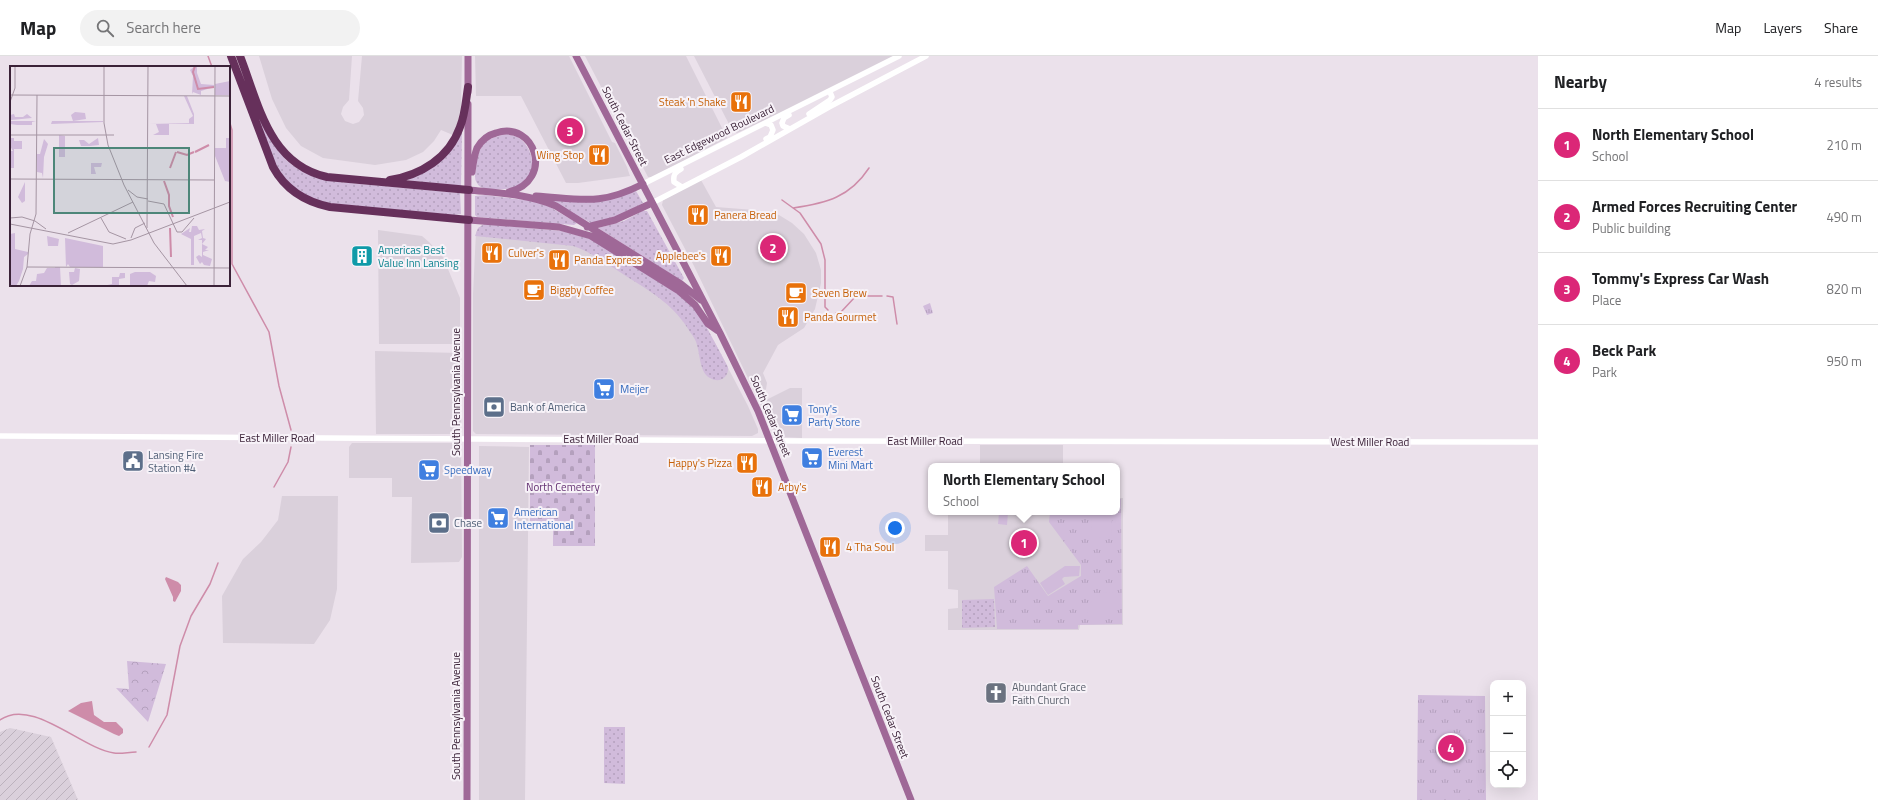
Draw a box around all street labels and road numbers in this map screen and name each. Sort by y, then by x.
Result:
street label: South Cedar Street [598,84,652,169]
street label: East Edgewood Boulevard [661,100,777,168]
street label: South Pennsylvania Avenue [448,328,464,456]
street label: South Cedar Street [747,373,795,459]
street label: East Miller Road [239,430,315,446]
street label: East Miller Road [563,431,639,447]
street label: East Miller Road [887,433,963,449]
street label: West Miller Road [1331,434,1410,450]
street label: South Pennsylvania Avenue [448,652,464,780]
street label: South Cedar Street [867,673,913,761]

